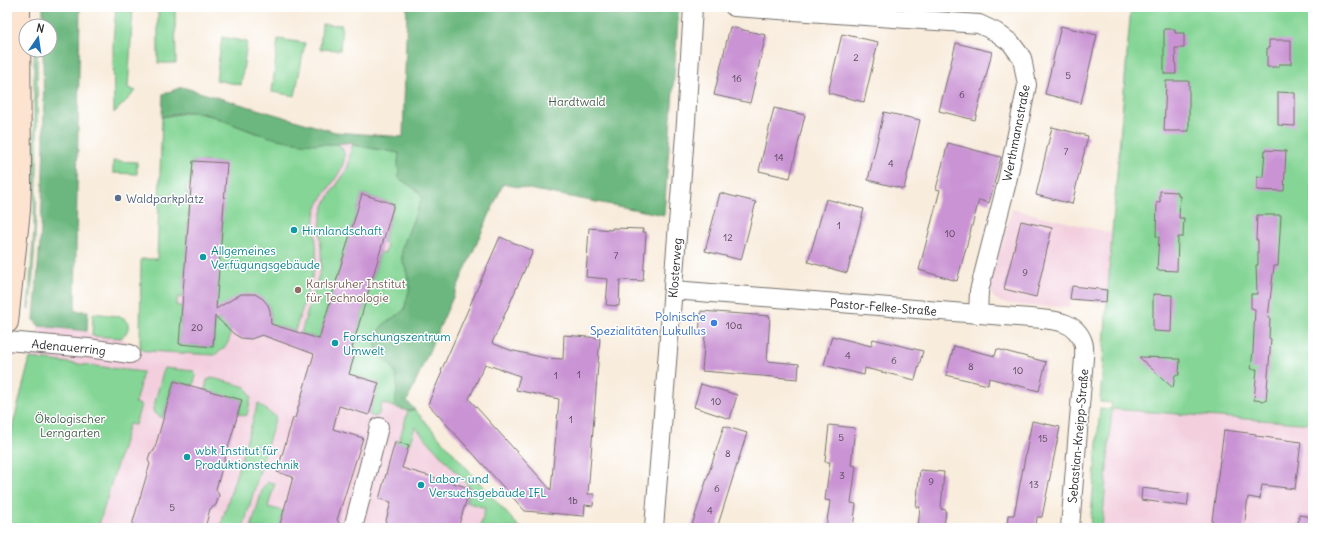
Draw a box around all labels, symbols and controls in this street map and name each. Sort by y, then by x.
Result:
north arrow [18,18,58,58]
text: N [35,21,46,36]
house number: 2 [853,51,859,64]
house number: 5 [1065,69,1071,82]
house number: 16 [732,72,742,85]
street label: Werthmannstraße [999,83,1033,183]
house number: 6 [959,88,965,101]
park label: Hardtwald [548,94,606,109]
house number: 7 [1064,145,1069,158]
house number: 14 [774,151,784,164]
house number: 4 [888,157,894,170]
place label: Waldparkplatz [126,191,204,206]
marker: Waldparkplatz [113,193,123,203]
house number: 1 [837,219,841,232]
place label: Hirnlandschaft [302,223,382,238]
marker: Hirnlandschaft [289,225,299,235]
house number: 10 [945,227,955,240]
house number: 12 [723,231,733,244]
street label: Klosterweg [665,237,684,298]
place label: Allgemeines Verfügungsgebäude [211,243,320,272]
house number: 7 [614,249,619,262]
marker: Allgemeines Verfügungsgebäude [198,252,208,262]
house number: 9 [1022,266,1028,279]
place label: Karlsruher Institut für Technologie [306,276,406,305]
marker: Karlsruher Institut für Technologie [293,285,303,295]
street label: Pastor-Felke-Straße [829,295,937,318]
place label: Polnische Spezialitäten Lukullus [590,309,706,338]
marker: Polnische Spezialitäten Lukullus [709,318,719,328]
house number: 10a [726,319,742,332]
house number: 20 [191,321,203,334]
place label: Forschungszentrum Umwelt [343,329,451,358]
street label: Adenauerring [31,336,107,358]
marker: Forschungszentrum Umwelt [330,338,340,348]
house number: 4 [845,349,851,362]
house number: 6 [891,354,897,367]
house number: 8 [968,360,974,373]
house number: 10 [1013,364,1023,377]
house number: 1 [577,368,581,381]
street label: Sebastian-Kneipp-Straße [1065,368,1091,504]
house number: 1 [554,369,558,382]
house number: 10 [711,395,721,408]
park label: Ökologischer Lerngarten [35,411,105,440]
house number: 1 [569,413,573,426]
house number: 5 [838,431,844,444]
house number: 15 [1038,432,1048,445]
place label: wbk Institut für Produktionstechnik [195,443,299,472]
house number: 8 [725,447,731,460]
marker: wbk Institut für Produktionstechnik [182,452,192,462]
house number: 3 [839,469,845,482]
place label: Labor- und Versuchsgebäude IFL [429,471,547,500]
house number: 9 [928,475,934,488]
house number: 13 [1029,478,1039,491]
marker: Labor- und Versuchsgebäude IFL [416,480,426,490]
house number: 6 [714,482,720,495]
house number: 1b [568,494,578,507]
house number: 5 [169,501,175,514]
house number: 4 [707,504,713,517]

